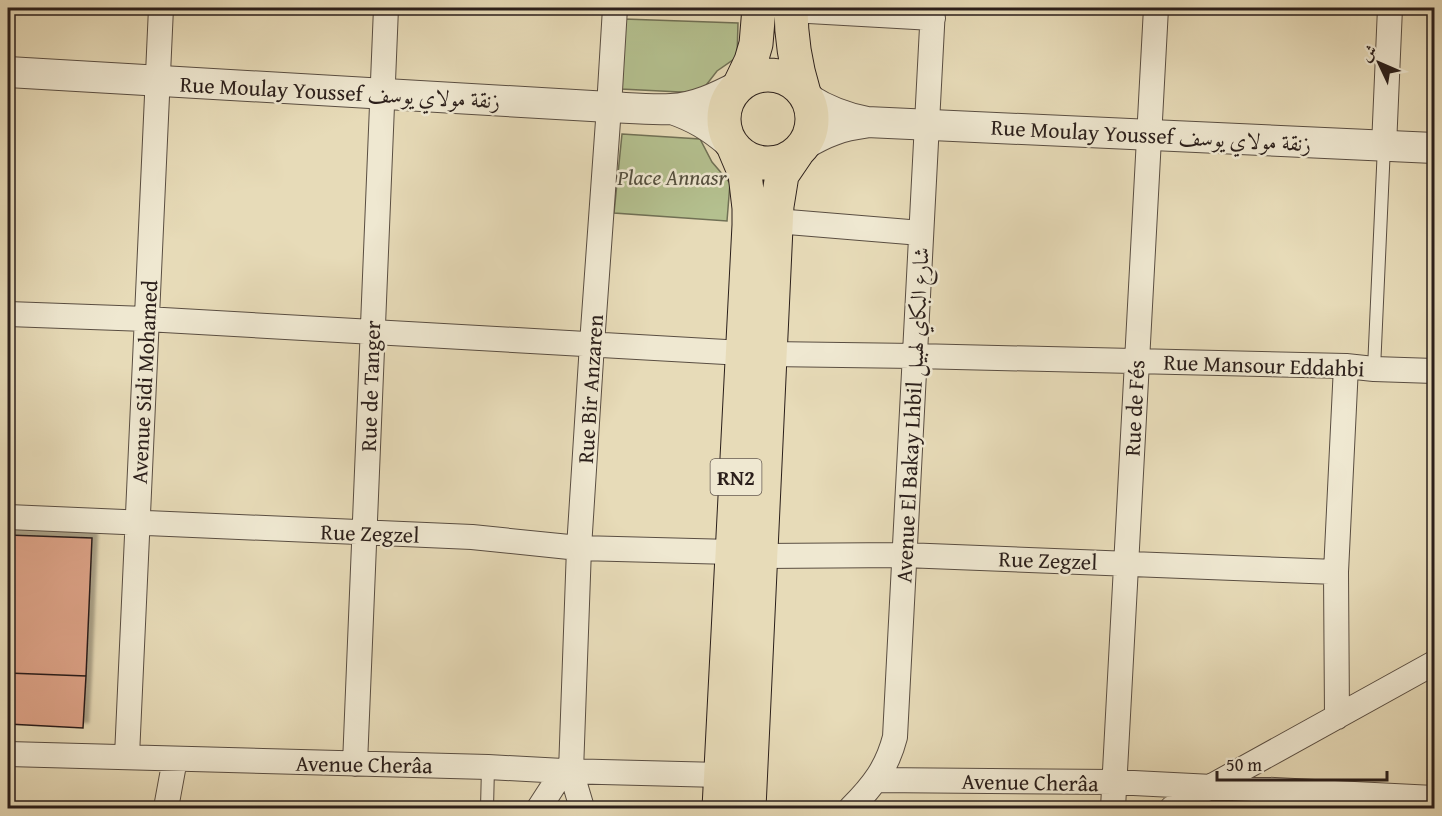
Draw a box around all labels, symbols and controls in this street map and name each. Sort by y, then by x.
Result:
north arrow [1349,33,1409,93]
text: ش [1354,39,1382,67]
street label: Rue Moulay Youssef زنقة مولاي يوسف [179,68,501,118]
street label: Rue Moulay Youssef زنقة مولاي يوسف [990,111,1312,161]
park label: Place Annasr [616,161,727,193]
street label: Avenue El Bakay Lhbil شارع البكاي لهبيل [887,246,940,584]
street label: Avenue Sidi Mohamed [123,279,165,485]
street label: Rue Bir Anzaren [569,313,611,465]
street label: Rue de Tanger [352,320,388,452]
street label: Rue Mansour Eddahbi [1163,345,1365,385]
street label: Rue de Fés [1115,359,1153,457]
road number: RN2 [710,459,762,495]
street label: Rue Zegzel [320,515,420,551]
street label: Rue Zegzel [998,542,1098,578]
scale bar [1217,744,1386,782]
street label: Avenue Cherâa [295,747,433,781]
text: 50 m [1226,751,1262,778]
street label: Avenue Cherâa [961,765,1099,799]

